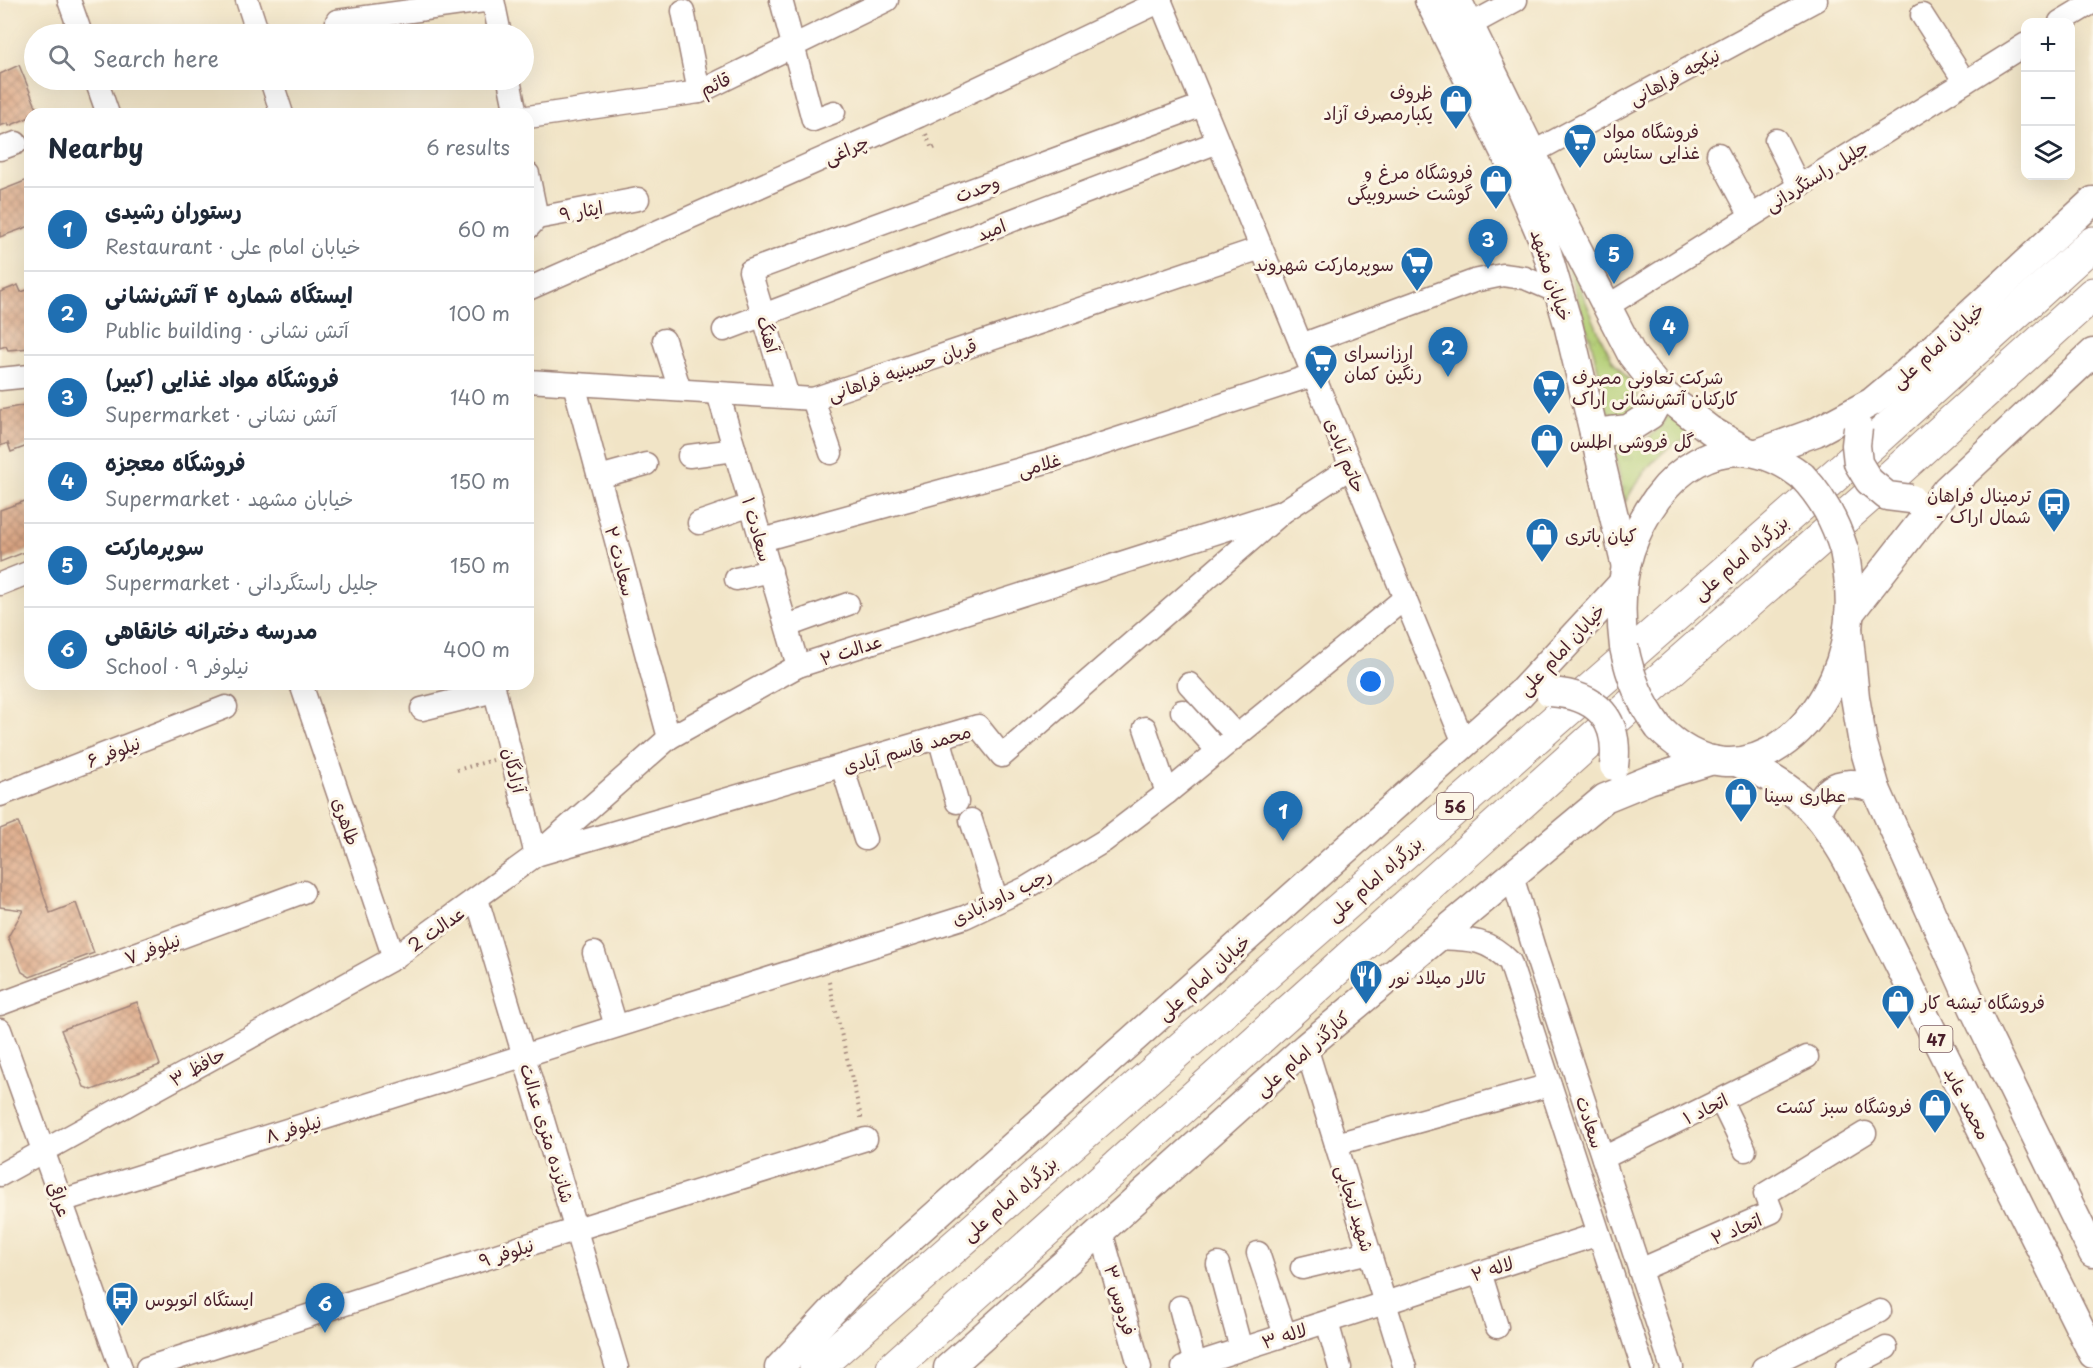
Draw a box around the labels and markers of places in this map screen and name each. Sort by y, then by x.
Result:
place label: ظروف یکبارمصرف آزاد [1323,78,1433,126]
shop icon: ظروف یکبارمصرف آزاد [1438,83,1474,130]
place label: فروشگاه مواد غذایی ستایش [1603,117,1700,165]
supermarket icon: فروشگاه مواد غذایی ستایش [1562,122,1598,169]
place label: فروشگاه مرغ و گوشت خسروبیگی [1347,158,1473,206]
shop icon: فروشگاه مرغ و گوشت خسروبیگی [1478,163,1514,210]
pin: 3 [1468,220,1508,269]
pin: 5 [1594,234,1634,284]
supermarket icon: سوپرمارکت شهروند [1399,245,1435,292]
place label: سوپرمارکت شهروند [1253,250,1394,277]
pin: 4 [1650,306,1688,356]
pin: 2 [1428,328,1468,377]
place label: ارزانسرای رنگین کمان [1344,338,1422,386]
supermarket icon: ارزانسرای رنگین کمان [1303,343,1339,390]
place label: شرکت تعاونی مصرف کارکنان آتش‌نشانی اراک [1572,363,1738,411]
supermarket icon: شرکت تعاونی مصرف کارکنان آتش‌نشانی اراک [1531,368,1567,415]
shop icon: گل فروشی اطلس [1529,422,1565,469]
place label: گل فروشی اطلس [1570,427,1695,454]
place label: ترمینال فراهان - شمال اراک [1927,481,2032,529]
bus stop icon: ترمینال فراهان - شمال اراک [2036,486,2072,533]
shop icon: کیان باتری [1524,516,1560,563]
place label: کیان باتری [1565,521,1637,548]
shop icon: عطاری سینا [1723,776,1759,823]
place label: عطاری سینا [1764,781,1846,808]
pin: 1 [1264,792,1302,841]
restaurant icon: تالار میلاد نور [1348,958,1384,1005]
place label: تالار میلاد نور [1388,963,1486,990]
shop icon: فروشگاه تیشه کار [1880,983,1916,1030]
place label: فروشگاه تیشه کار [1919,988,2045,1015]
shop icon: فروشگاه سبز کشت [1917,1087,1953,1134]
place label: فروشگاه سبز کشت [1776,1092,1912,1119]
bus stop icon: ایستگاه اتوبوس [104,1280,140,1327]
pin: 6 [306,1284,344,1333]
place label: ایستگاه اتوبوس [145,1285,254,1312]

